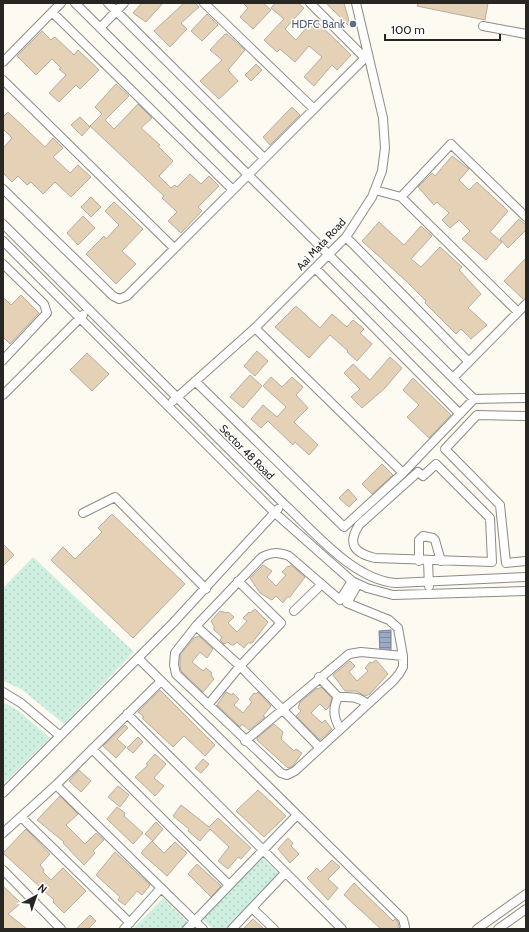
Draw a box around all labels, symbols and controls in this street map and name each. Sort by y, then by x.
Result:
scale bar [385,16,500,42]
place label: HDFC Bank [291,17,345,31]
marker: HDFC Bank [348,19,358,29]
text: 100 m [391,22,425,37]
street label: Aai Mata Road [293,215,349,273]
street label: Sector 48 Road [217,422,277,482]
north arrow [16,876,56,916]
text: N [35,880,50,896]

